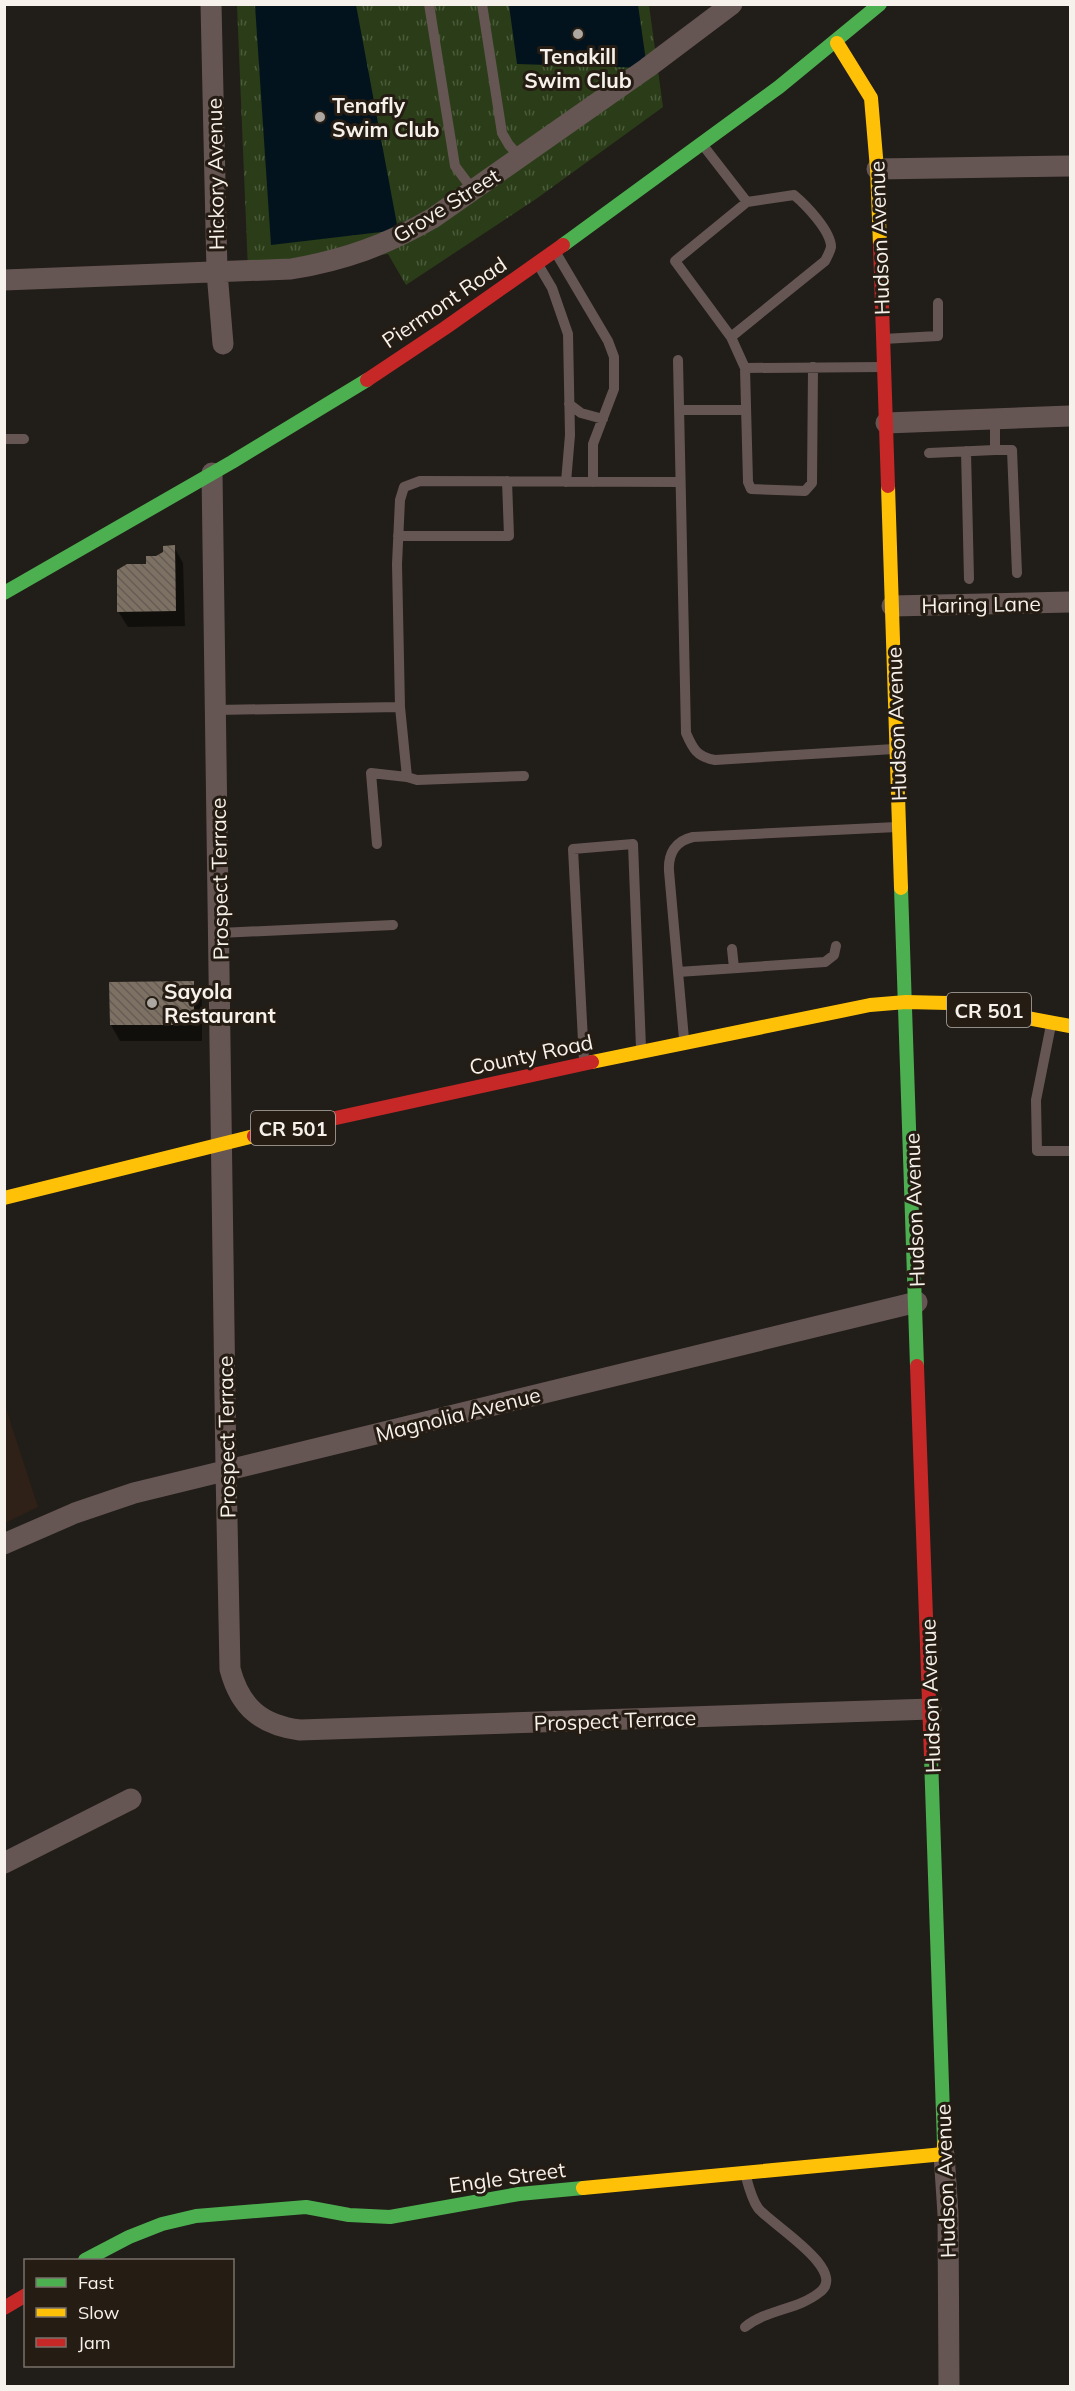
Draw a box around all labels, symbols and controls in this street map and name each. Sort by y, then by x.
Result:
marker: Tenakill Swim Club [571,27,585,41]
place label: Tenakill Swim Club [524,43,632,93]
place label: Tenafly Swim Club [332,92,439,142]
street label: Hickory Avenue [201,98,229,250]
marker: Tenafly Swim Club [313,110,327,124]
street label: Hudson Avenue [863,161,895,315]
street label: Grove Street [388,162,504,248]
street label: Piermont Road [377,251,511,353]
street label: Haring Lane [921,590,1041,618]
street label: Hudson Avenue [880,647,912,801]
street label: Prospect Terrace [205,798,233,960]
place label: Sayola Restaurant [164,978,276,1028]
road number: CR 501 [947,993,1031,1027]
marker: Sayola Restaurant [145,996,159,1010]
street label: County Road [467,1028,595,1080]
road number: CR 501 [251,1111,335,1145]
street label: Hudson Avenue [898,1133,930,1287]
street label: Prospect Terrace [212,1356,240,1518]
street label: Magnolia Avenue [373,1381,543,1447]
street label: Hudson Avenue [914,1619,946,1773]
street label: Prospect Terrace [533,1704,697,1736]
street label: Hudson Avenue [929,2104,961,2258]
street label: Engle Street [447,2156,567,2198]
legend [24,2259,234,2367]
text: Fast [78,2271,114,2294]
text: Slow [78,2301,120,2324]
text: Jam [78,2331,111,2354]

